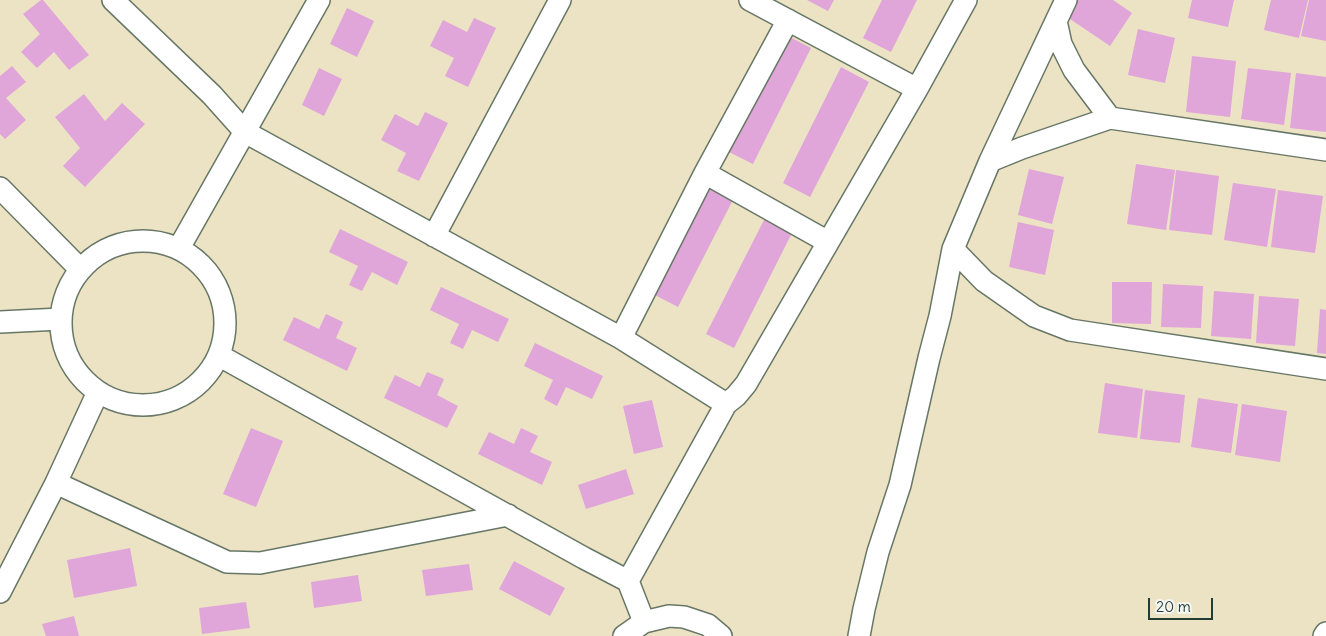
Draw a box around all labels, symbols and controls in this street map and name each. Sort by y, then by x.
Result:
scale bar [1151,588,1216,620]
text: 20 m [1156,597,1191,616]

